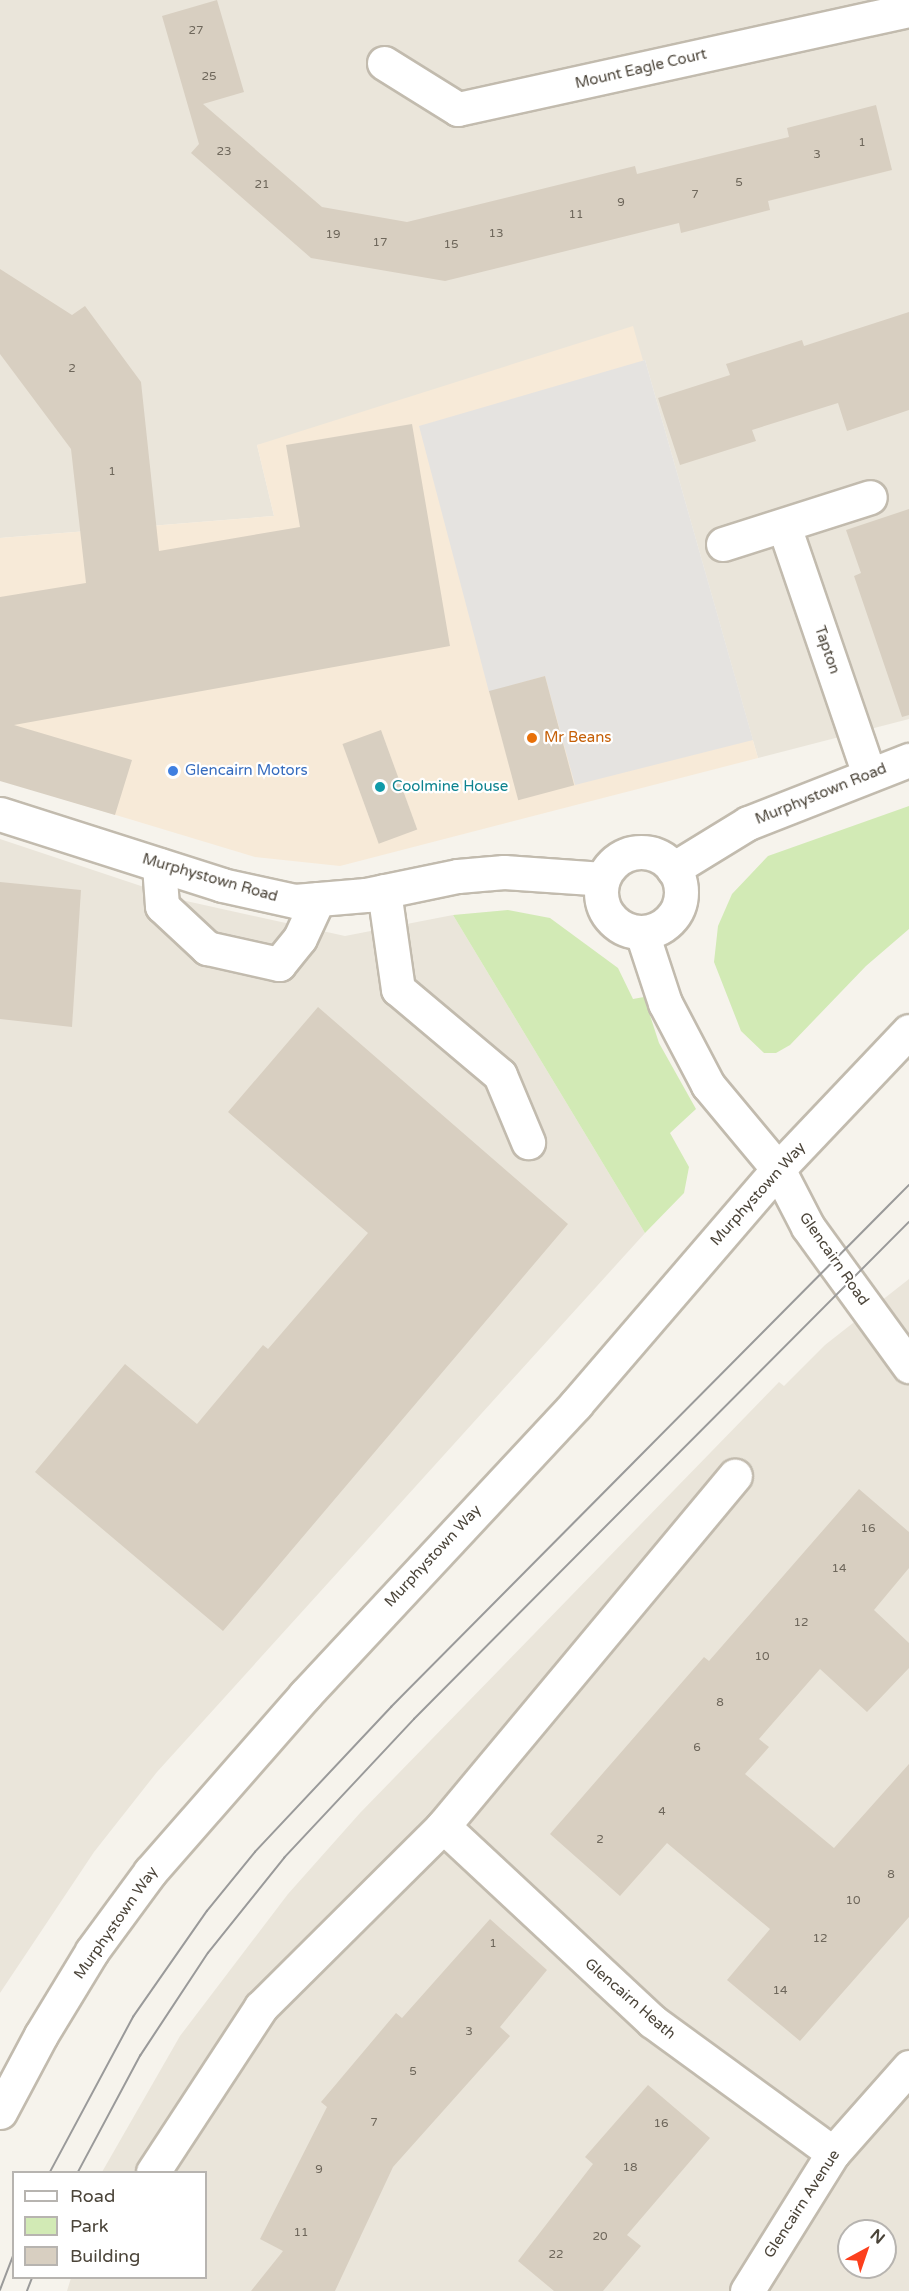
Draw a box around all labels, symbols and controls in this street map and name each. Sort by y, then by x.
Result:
house number: 27 [188,24,204,38]
street label: Mount Eagle Court [573,45,709,93]
house number: 25 [201,70,217,84]
house number: 1 [858,136,866,150]
house number: 23 [216,145,232,159]
house number: 3 [813,148,821,162]
house number: 5 [735,176,743,190]
house number: 21 [254,178,270,192]
house number: 7 [691,188,699,202]
house number: 9 [617,196,625,210]
house number: 11 [568,208,584,222]
house number: 13 [488,227,504,241]
house number: 19 [325,228,341,242]
house number: 17 [372,236,388,250]
house number: 15 [443,238,459,252]
house number: 2 [68,362,76,376]
house number: 1 [108,465,116,479]
street label: Tapton [810,624,844,676]
place label: Mr Beans [544,729,612,747]
marker: Mr Beans [525,731,539,745]
street label: Murphystown Road [753,759,889,829]
place label: Glencairn Motors [185,762,308,780]
marker: Glencairn Motors [166,764,180,778]
place label: Coolmine House [392,778,508,796]
marker: Coolmine House [373,780,387,794]
street label: Murphystown Road [140,850,280,906]
street label: Murphystown Way [707,1138,809,1250]
street label: Glencairn Road [795,1209,873,1309]
street label: Murphystown Way [381,1501,485,1611]
house number: 16 [860,1522,876,1536]
house number: 14 [831,1562,847,1576]
house number: 12 [793,1616,809,1630]
house number: 10 [754,1650,770,1664]
house number: 8 [716,1696,724,1710]
house number: 6 [693,1741,701,1755]
house number: 4 [658,1805,666,1819]
house number: 2 [596,1833,604,1847]
street label: Murphystown Way [70,1863,162,1983]
house number: 8 [887,1868,895,1882]
house number: 10 [845,1894,861,1908]
house number: 12 [812,1932,828,1946]
house number: 1 [489,1937,497,1951]
street label: Glencairn Heath [581,1955,679,2043]
house number: 14 [772,1984,788,1998]
house number: 3 [465,2025,473,2039]
house number: 5 [409,2065,417,2079]
house number: 7 [370,2116,378,2130]
house number: 16 [653,2117,669,2131]
street label: Glencairn Avenue [760,2147,844,2261]
house number: 18 [622,2161,638,2175]
house number: 9 [315,2163,323,2177]
legend [12,2171,207,2279]
text: Road [70,2185,115,2207]
text: Park [70,2215,108,2237]
north arrow [837,2219,897,2279]
text: N [866,2225,889,2249]
house number: 11 [293,2226,309,2240]
house number: 20 [592,2230,608,2244]
text: Building [70,2245,140,2267]
house number: 22 [548,2248,564,2262]

